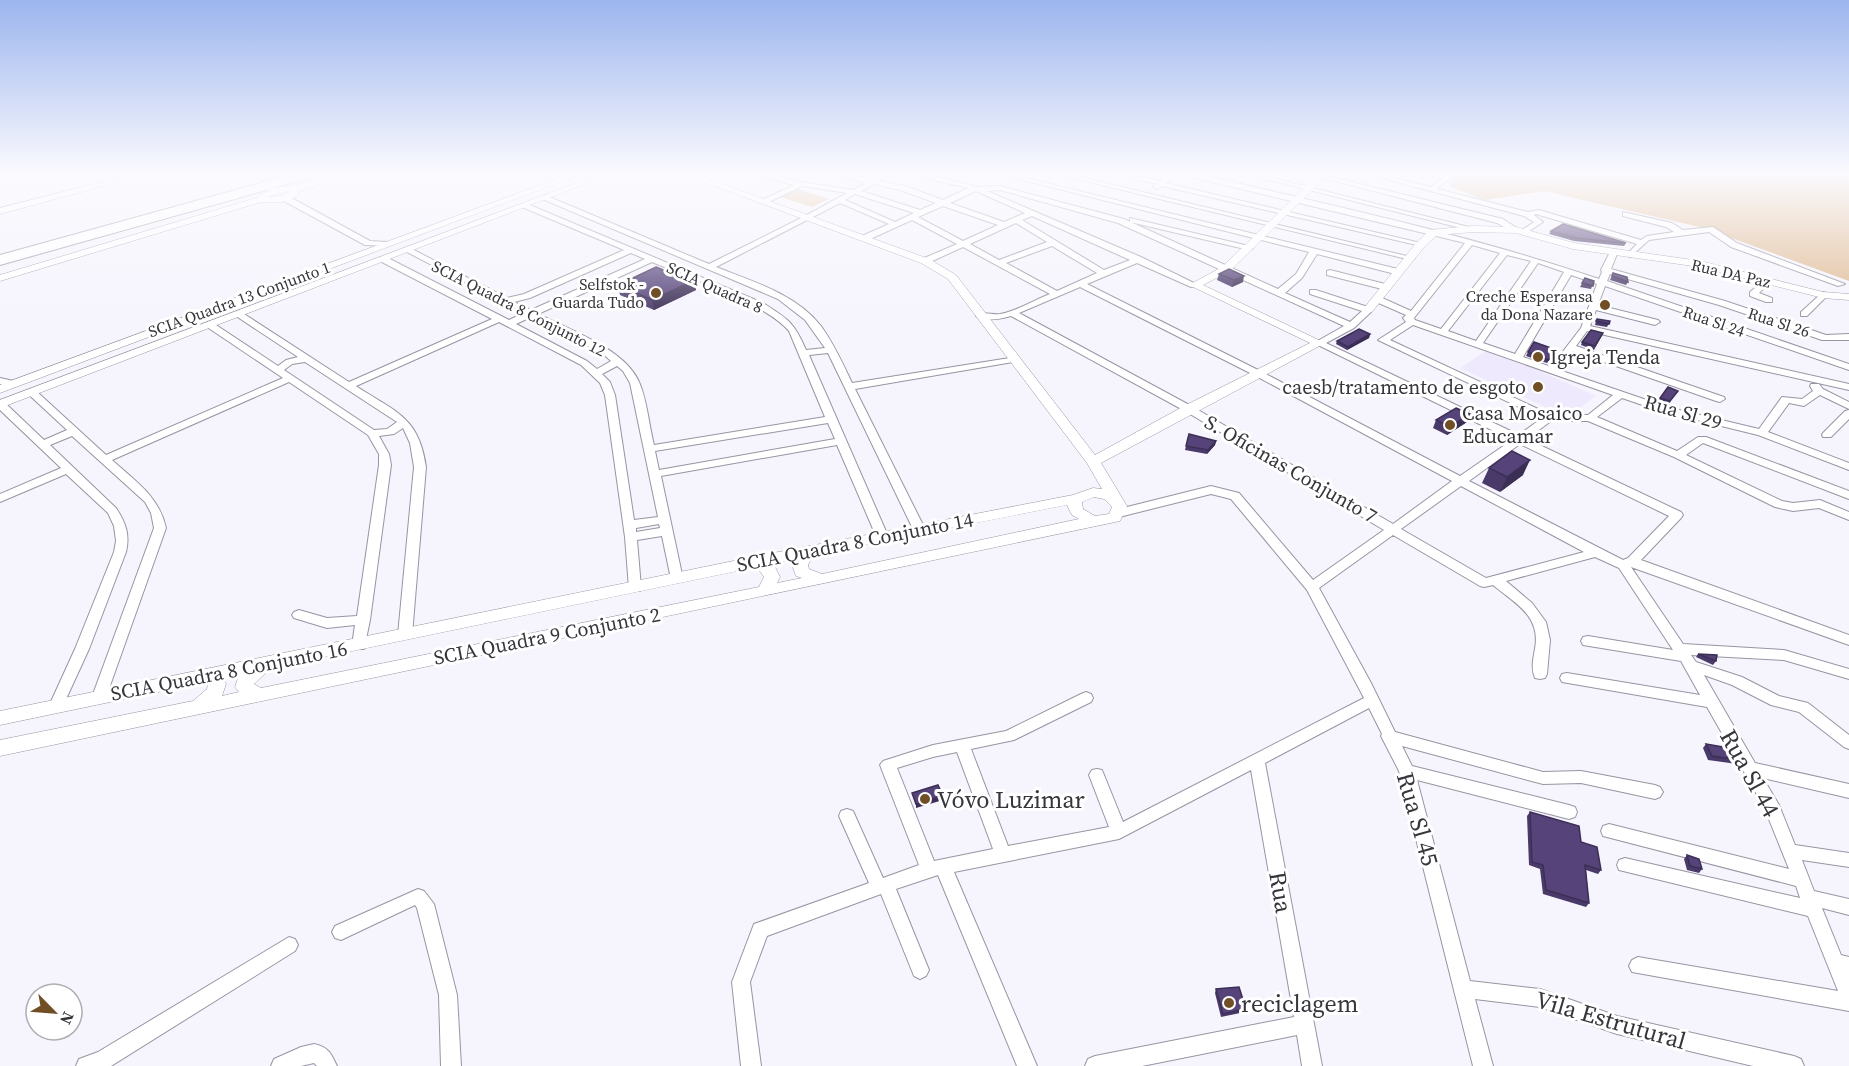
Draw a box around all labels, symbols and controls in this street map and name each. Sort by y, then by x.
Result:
street label: Rua DA Paz [1689,253,1773,293]
street label: SCIA Quadra 8 Conjunto 12 [428,255,610,361]
street label: SCIA Quadra 13 Conjunto 1 [145,256,333,342]
street label: SCIA Quadra 8 [664,256,766,318]
place label: Selfstok - Guarda Tudo [552,273,644,313]
place label: Creche Esperansa da Dona Nazare [1466,285,1594,325]
marker: Selfstok - Guarda Tudo [649,286,663,300]
marker: Creche Esperansa da Dona Nazare [1598,298,1612,312]
street label: Rua Sl 24 [1680,300,1748,342]
street label: Rua Sl 26 [1745,302,1813,342]
place label: Igreja Tenda [1550,343,1661,371]
marker: Igreja Tenda [1531,350,1545,364]
place label: caesb/tratamento de esgoto [1282,373,1526,401]
marker: caesb/tratamento de esgoto [1531,380,1545,394]
street label: Rua Sl 29 [1641,388,1725,436]
place label: Casa Mosaico Educamar [1462,399,1583,450]
street label: S. Oficinas Conjunto 7 [1199,408,1383,530]
marker: Casa Mosaico Educamar [1443,418,1457,432]
street label: SCIA Quadra 8 Conjunto 14 [734,505,976,579]
street label: SCIA Quadra 9 Conjunto 2 [431,600,663,672]
street label: SCIA Quadra 8 Conjunto 16 [108,634,350,708]
street label: Rua Sl 44 [1712,723,1788,823]
street label: Rua Sl 45 [1389,768,1447,870]
place label: Vóvo Luzimar [937,783,1085,816]
marker: Vóvo Luzimar [918,792,932,806]
street label: Rua [1261,869,1301,916]
north arrow [24,982,84,1042]
street label: Vila Estrutural [1532,983,1690,1057]
place label: reciclagem [1241,987,1358,1020]
marker: reciclagem [1222,996,1236,1010]
text: N [55,1008,80,1029]

